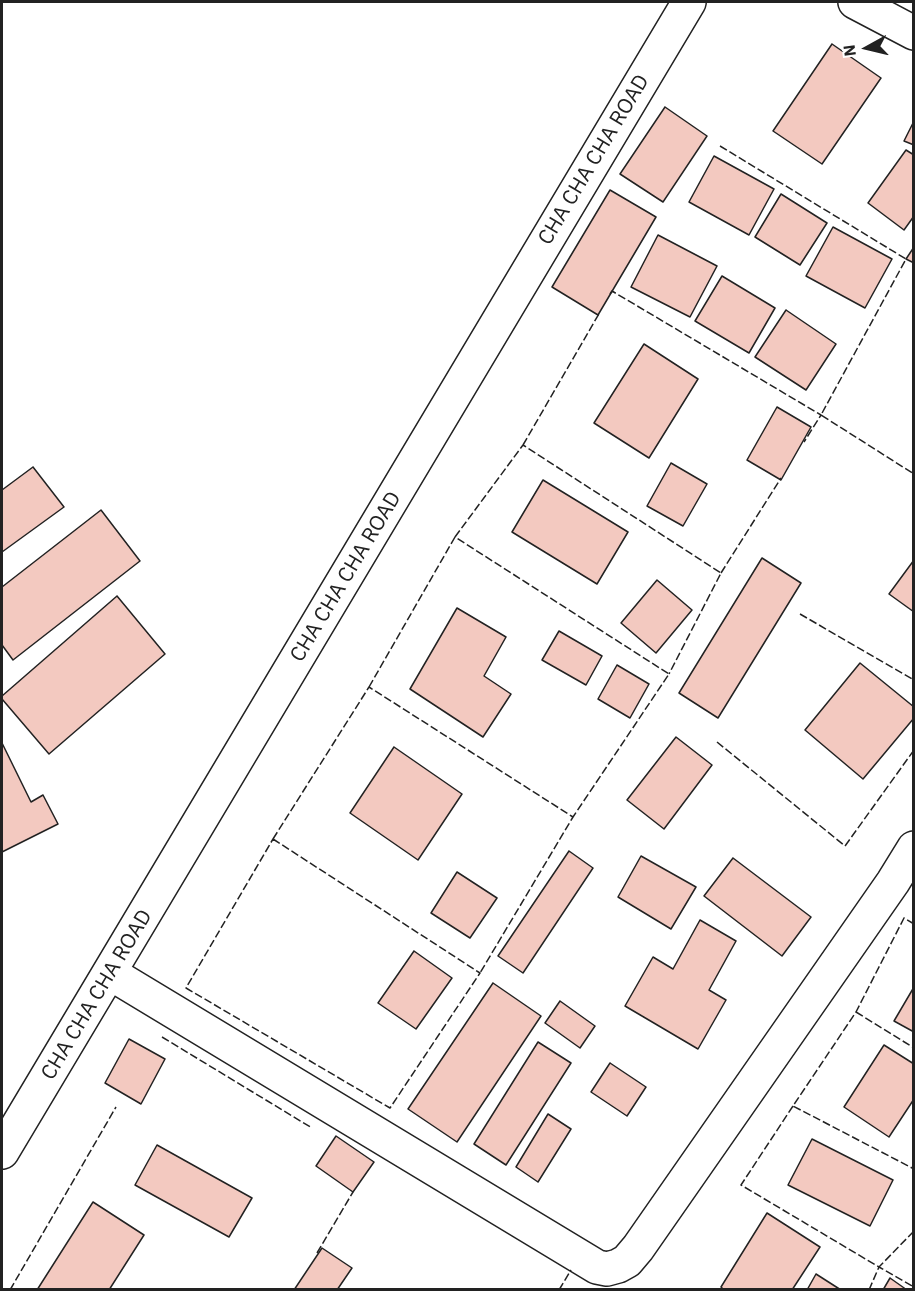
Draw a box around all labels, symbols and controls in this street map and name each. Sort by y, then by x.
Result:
north arrow [837,18,897,78]
text: N [838,43,860,58]
street label: CHA CHA CHA ROAD [533,70,655,250]
street label: CHA CHA CHA ROAD [285,487,407,667]
street label: CHA CHA CHA ROAD [36,905,158,1085]

